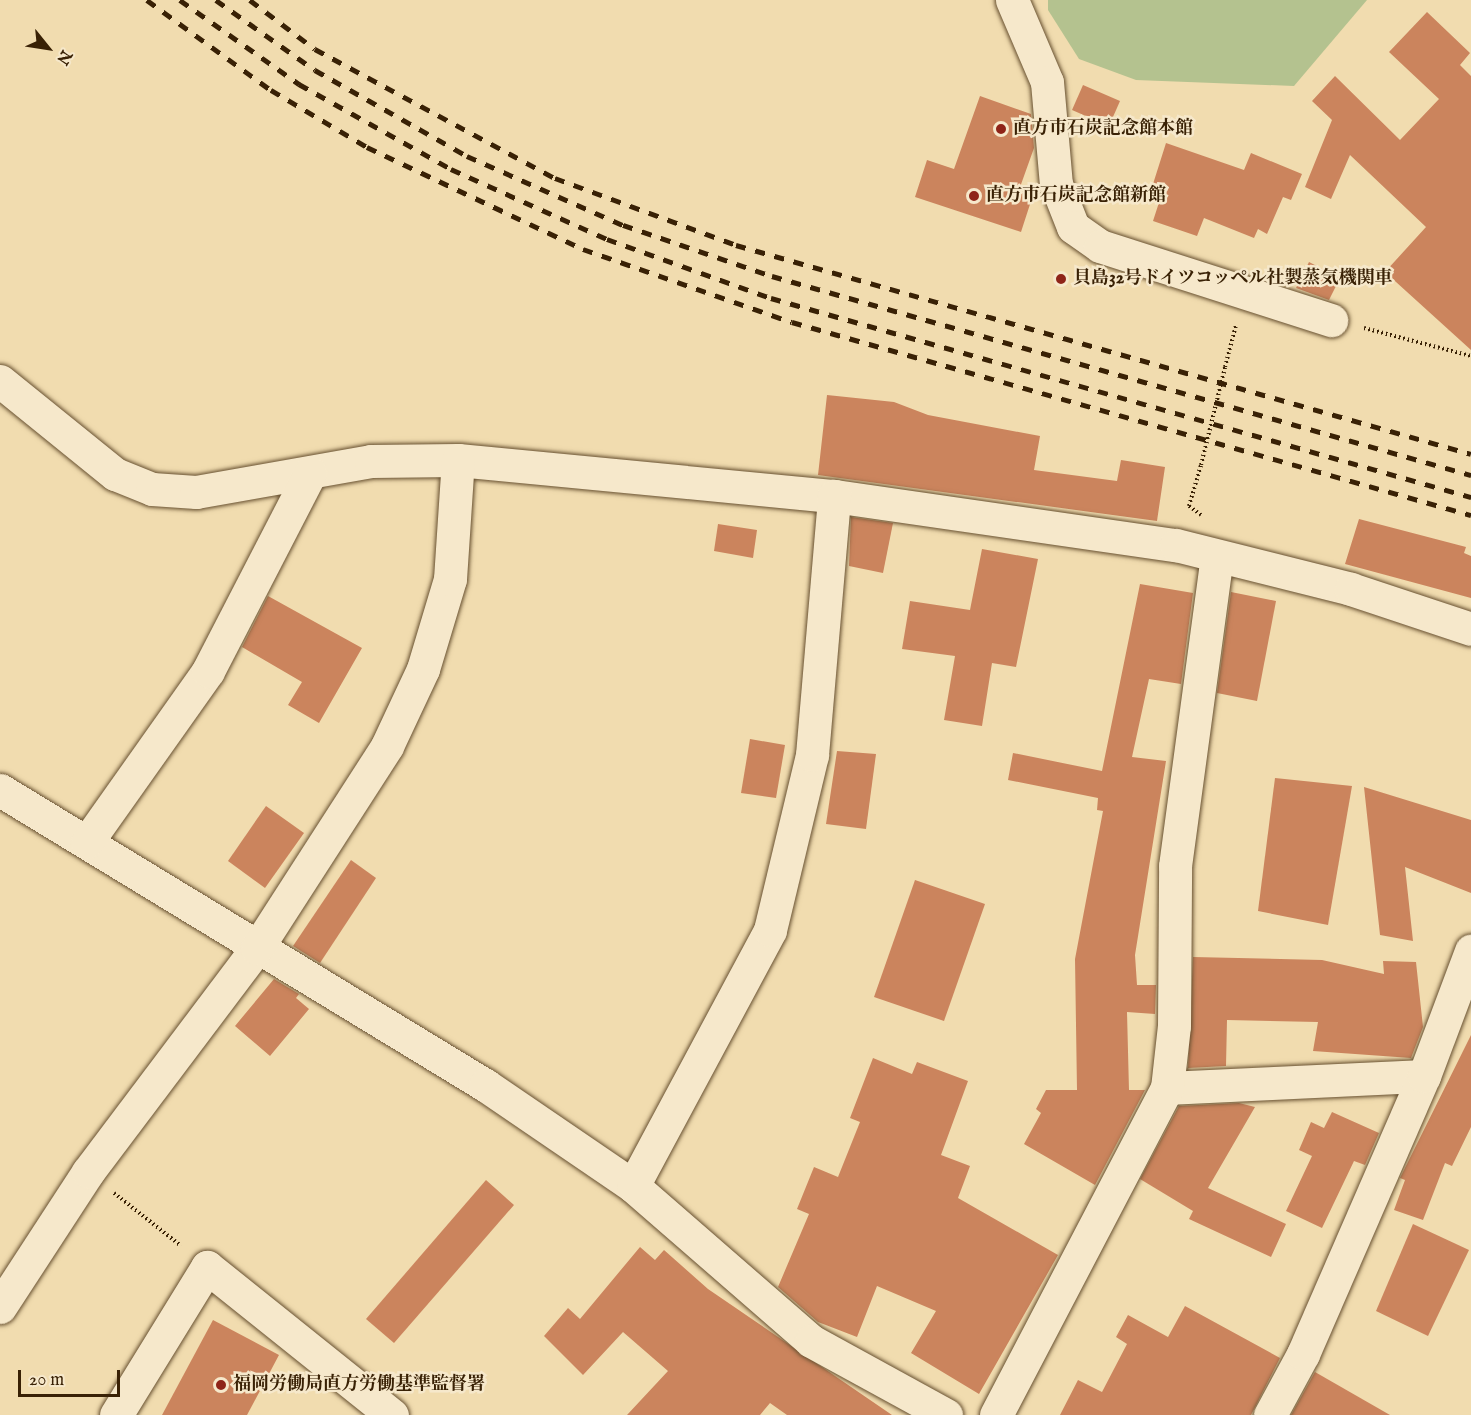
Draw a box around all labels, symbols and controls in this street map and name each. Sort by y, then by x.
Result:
north arrow [18,18,78,78]
text: N [51,46,76,68]
place label: 直方市石炭記念館本館 [1013,118,1193,140]
marker: 直方市石炭記念館本館 [994,122,1008,136]
place label: 直方市石炭記念館新館 [986,185,1166,207]
marker: 直方市石炭記念館新館 [967,189,981,203]
place label: 貝島32号ドイツコッペル社製蒸気機関車 [1073,268,1394,290]
marker: 貝島32号ドイツコッペル社製蒸気機関車 [1054,272,1068,286]
scale bar [21,1358,123,1396]
text: 20 m [29,1369,64,1392]
place label: 福岡労働局直方労働基準監督署 [233,1374,485,1396]
marker: 福岡労働局直方労働基準監督署 [214,1378,228,1392]

